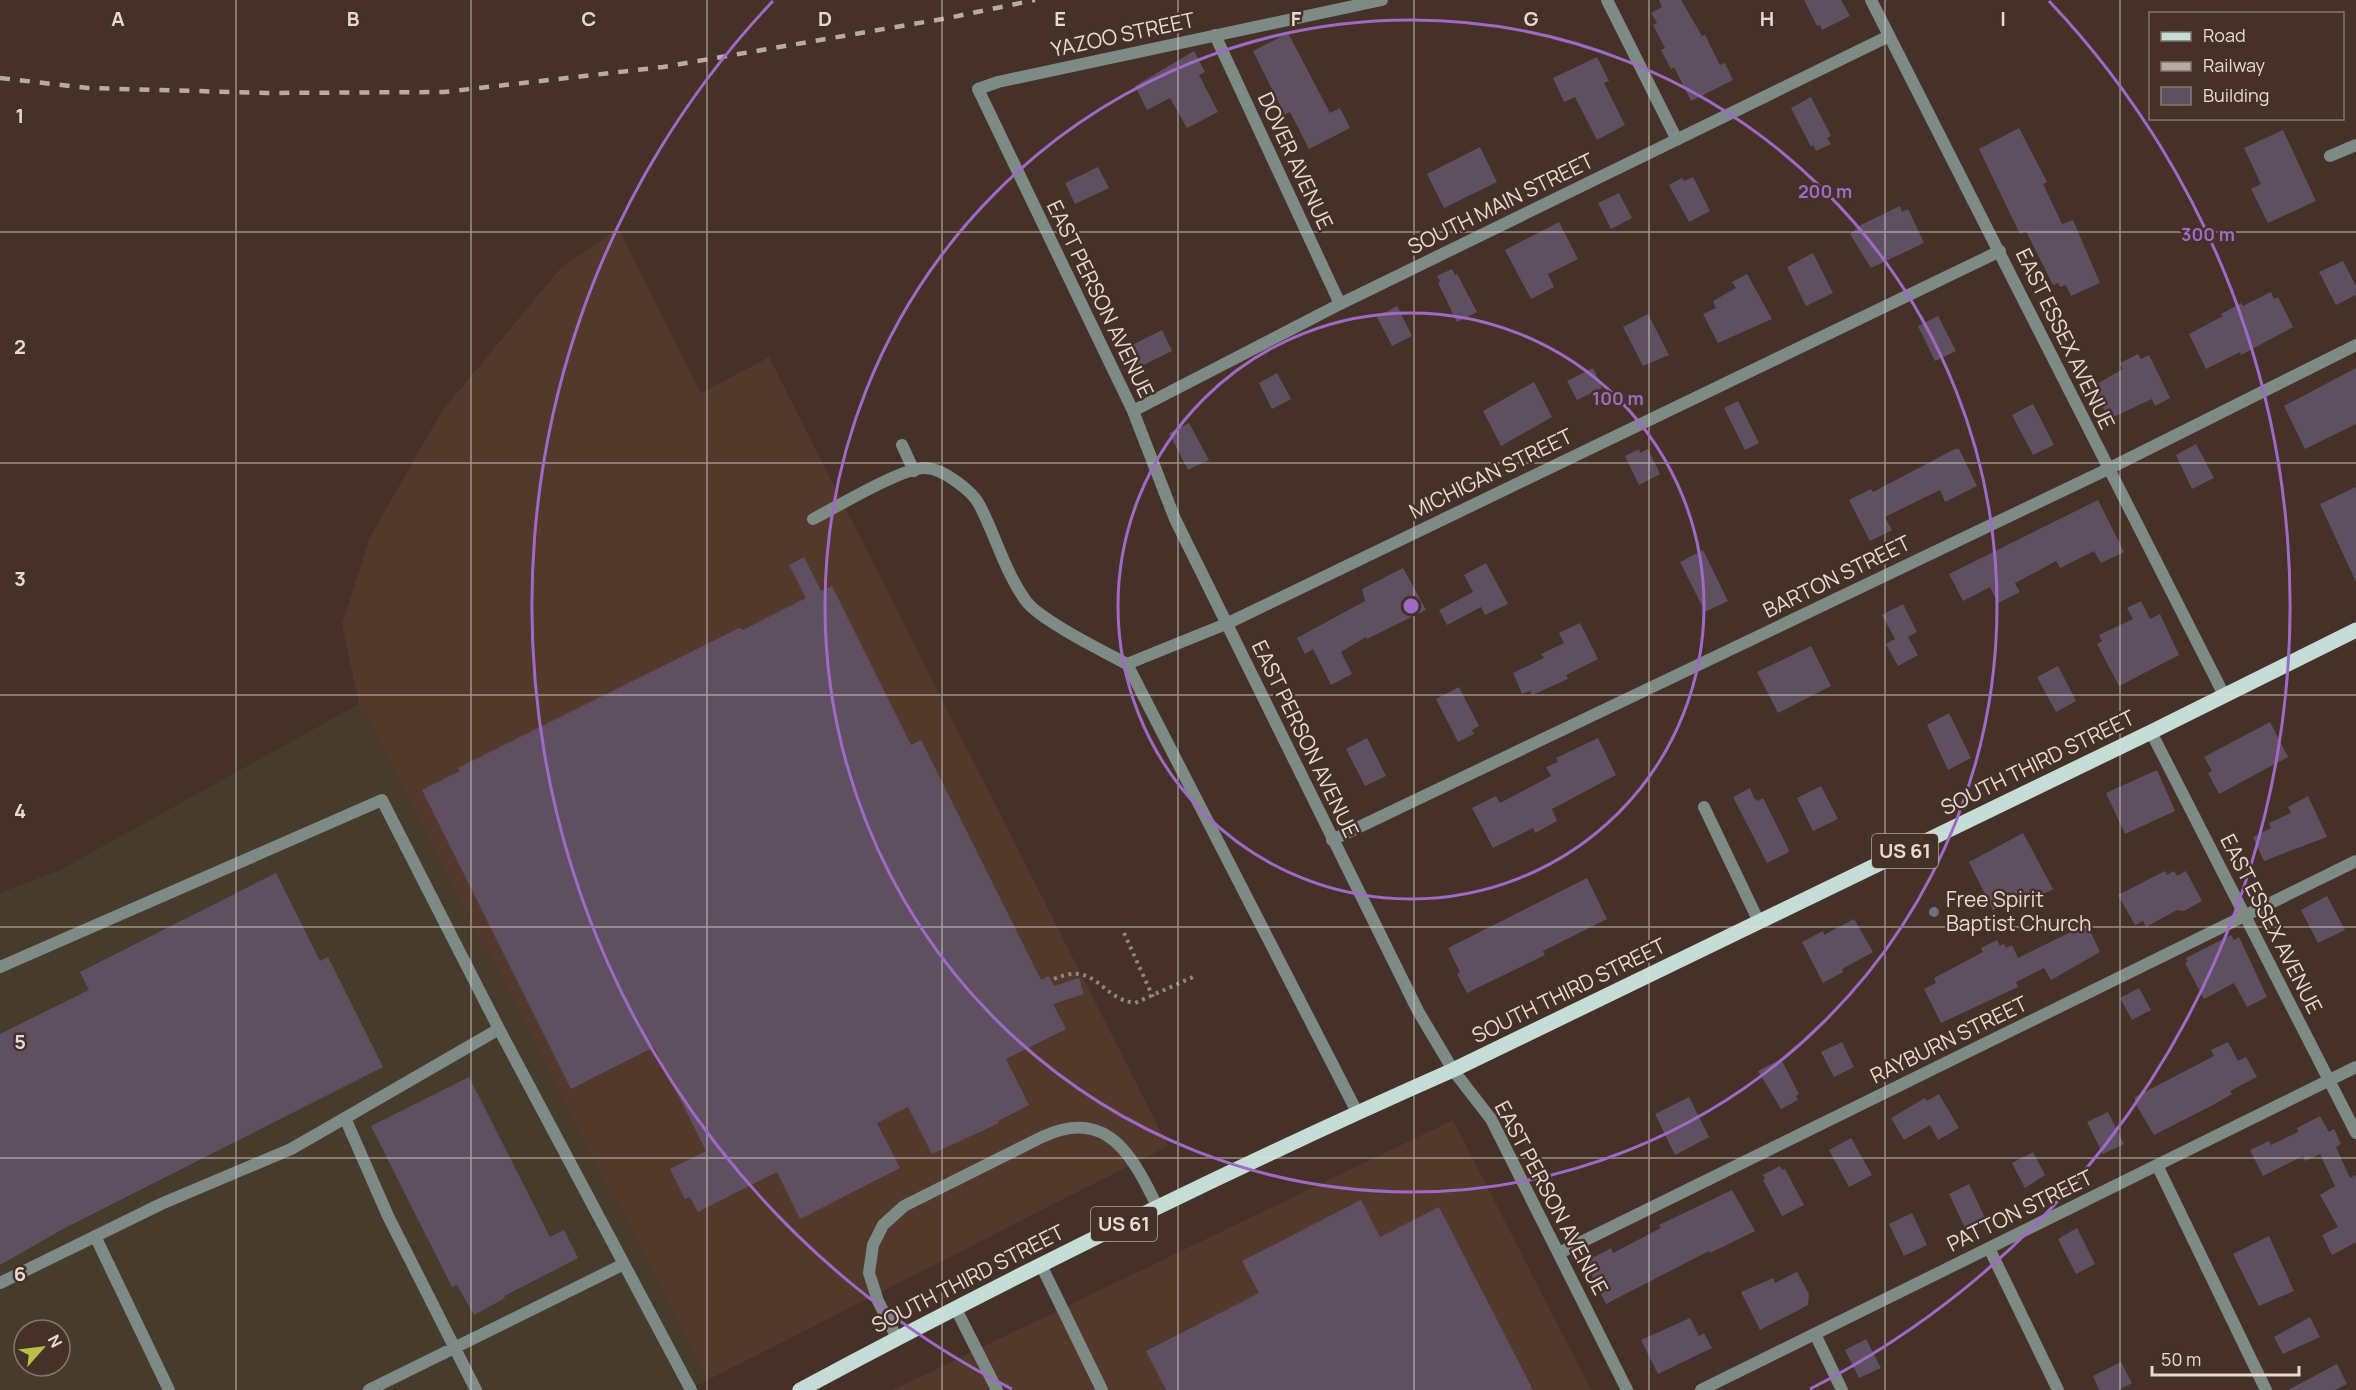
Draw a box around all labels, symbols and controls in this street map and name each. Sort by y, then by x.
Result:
text: A [111,5,125,32]
text: B [347,5,360,32]
text: C [582,5,596,32]
text: D [818,5,832,32]
text: F [1291,5,1302,32]
text: G [1524,5,1539,32]
text: H [1760,5,1774,32]
text: I [2000,5,2006,32]
street label: YAZOO STREET [1049,7,1197,63]
legend [2149,12,2344,120]
text: Road [2203,23,2246,47]
text: Railway [2203,53,2265,77]
text: Building [2203,83,2269,107]
street label: DOVER AVENUE [1252,87,1340,234]
text: 1 [16,102,24,129]
street label: SOUTH MAIN STREET [1403,146,1599,260]
text: 200 m [1798,179,1852,203]
street label: EAST PERSON AVENUE [1041,195,1161,402]
text: 300 m [2181,222,2235,246]
street label: EAST ESSEX AVENUE [2010,243,2122,434]
text: 2 [14,333,26,360]
text: 100 m [1592,386,1644,410]
street label: MICHIGAN STREET [1404,421,1577,525]
street label: BARTON STREET [1758,528,1915,624]
text: 3 [14,565,26,592]
centre of rings [1401,596,1421,616]
street label: EAST PERSON AVENUE [1246,635,1366,842]
street label: SOUTH THIRD STREET [1936,703,2140,821]
text: 4 [14,797,26,824]
street label: EAST ESSEX AVENUE [2214,829,2329,1018]
road number: US 61 [1872,834,1938,868]
place label: Free Spirit Baptist Church [1946,885,2091,937]
marker: Free Spirit Baptist Church [1927,905,1941,919]
street label: SOUTH THIRD STREET [1467,931,1671,1049]
street label: RAYBURN STREET [1865,989,2032,1089]
text: 5 [14,1028,26,1055]
street label: EAST PERSON AVENUE [1489,1096,1615,1299]
street label: PATTON STREET [1942,1162,2098,1258]
road number: US 61 [1091,1207,1157,1241]
street label: SOUTH THIRD STREET [867,1217,1069,1339]
text: 6 [14,1260,26,1287]
north arrow [12,1318,72,1378]
text: N [43,1331,68,1351]
scale bar [2152,1339,2299,1377]
text: 50 m [2161,1347,2201,1371]

